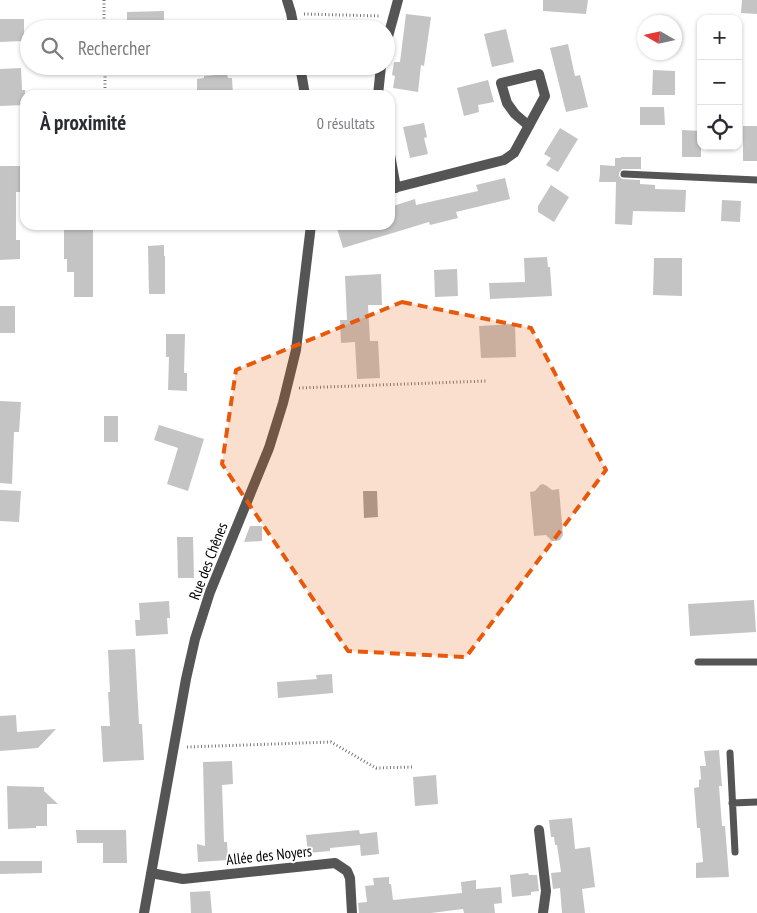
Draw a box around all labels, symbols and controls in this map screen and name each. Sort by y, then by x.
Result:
north arrow [637,15,682,60]
map controls [697,15,742,150]
button: + [697,15,742,60]
search box [20,20,395,75]
icon: search [38,34,66,62]
text: Rechercher [78,36,150,60]
button: − [697,60,742,105]
button: locate [697,105,742,150]
text: À proximité [40,109,126,136]
text: 0 résultats [317,113,375,133]
street label: Rue des Chênes [185,520,231,602]
street label: Allée des Noyers [225,841,313,869]

